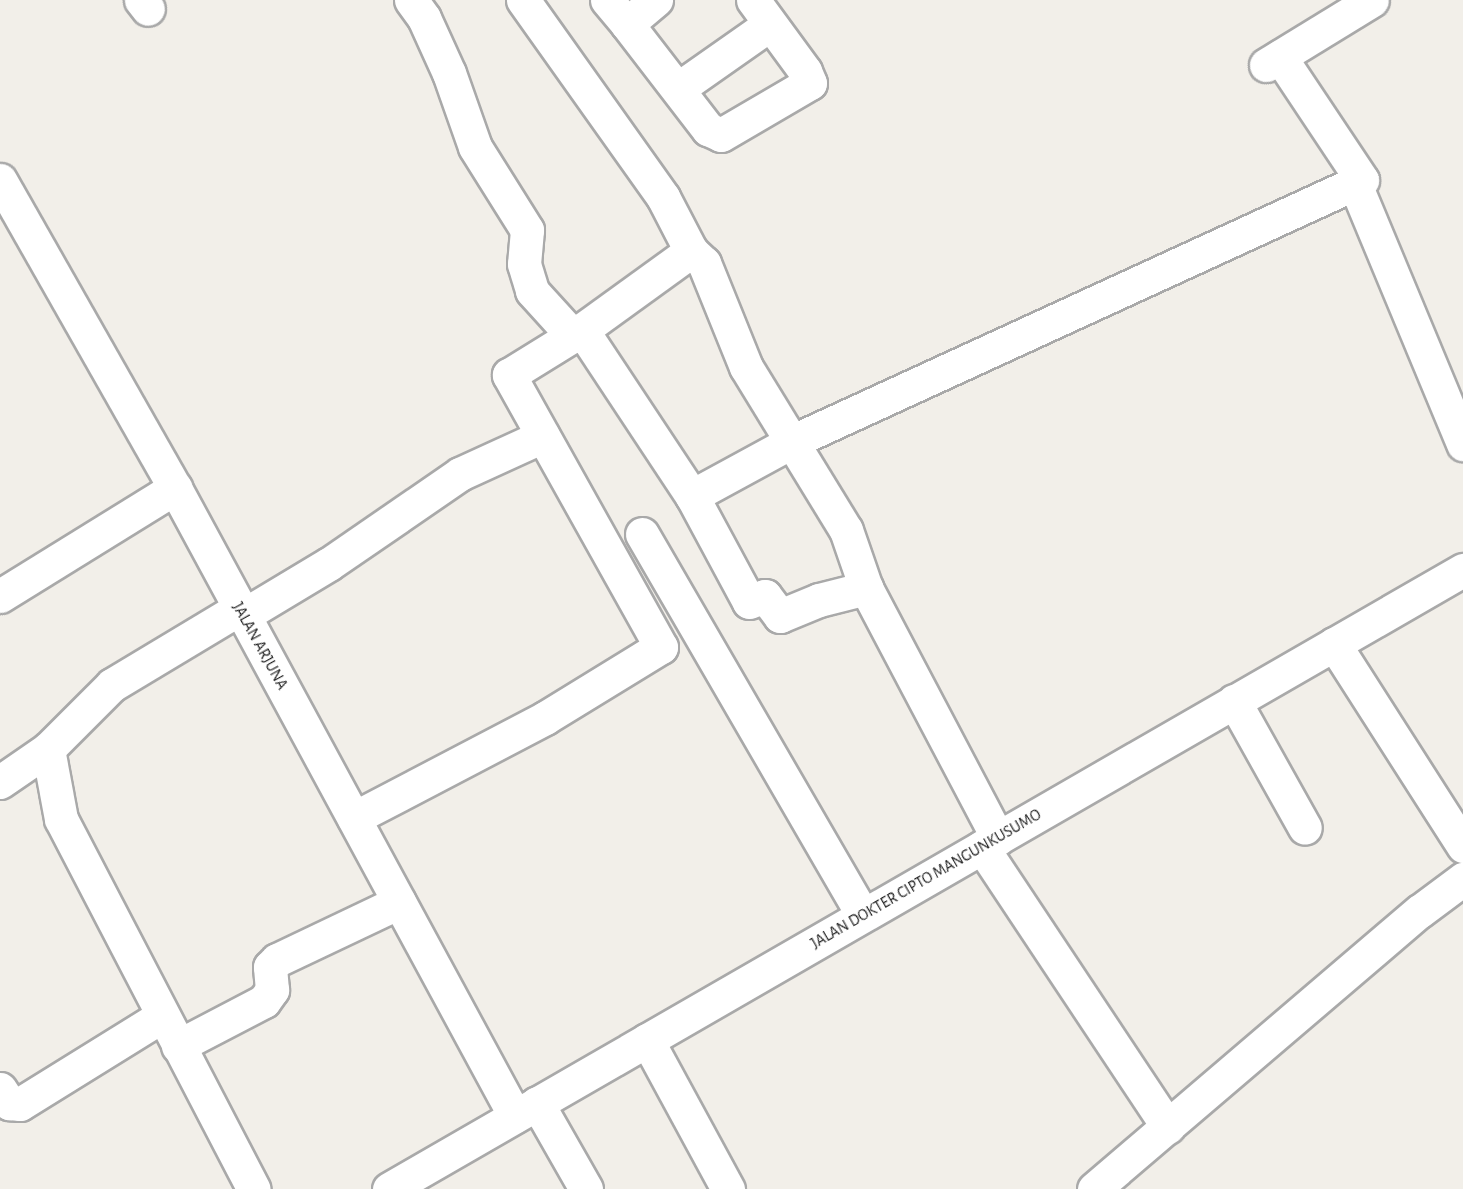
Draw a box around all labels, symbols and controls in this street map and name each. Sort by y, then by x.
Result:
street label: JALAN ARJUNA [228,599,292,693]
street label: JALAN DOKTER CIPTO MANGUNKUSUMO [807,805,1045,953]

